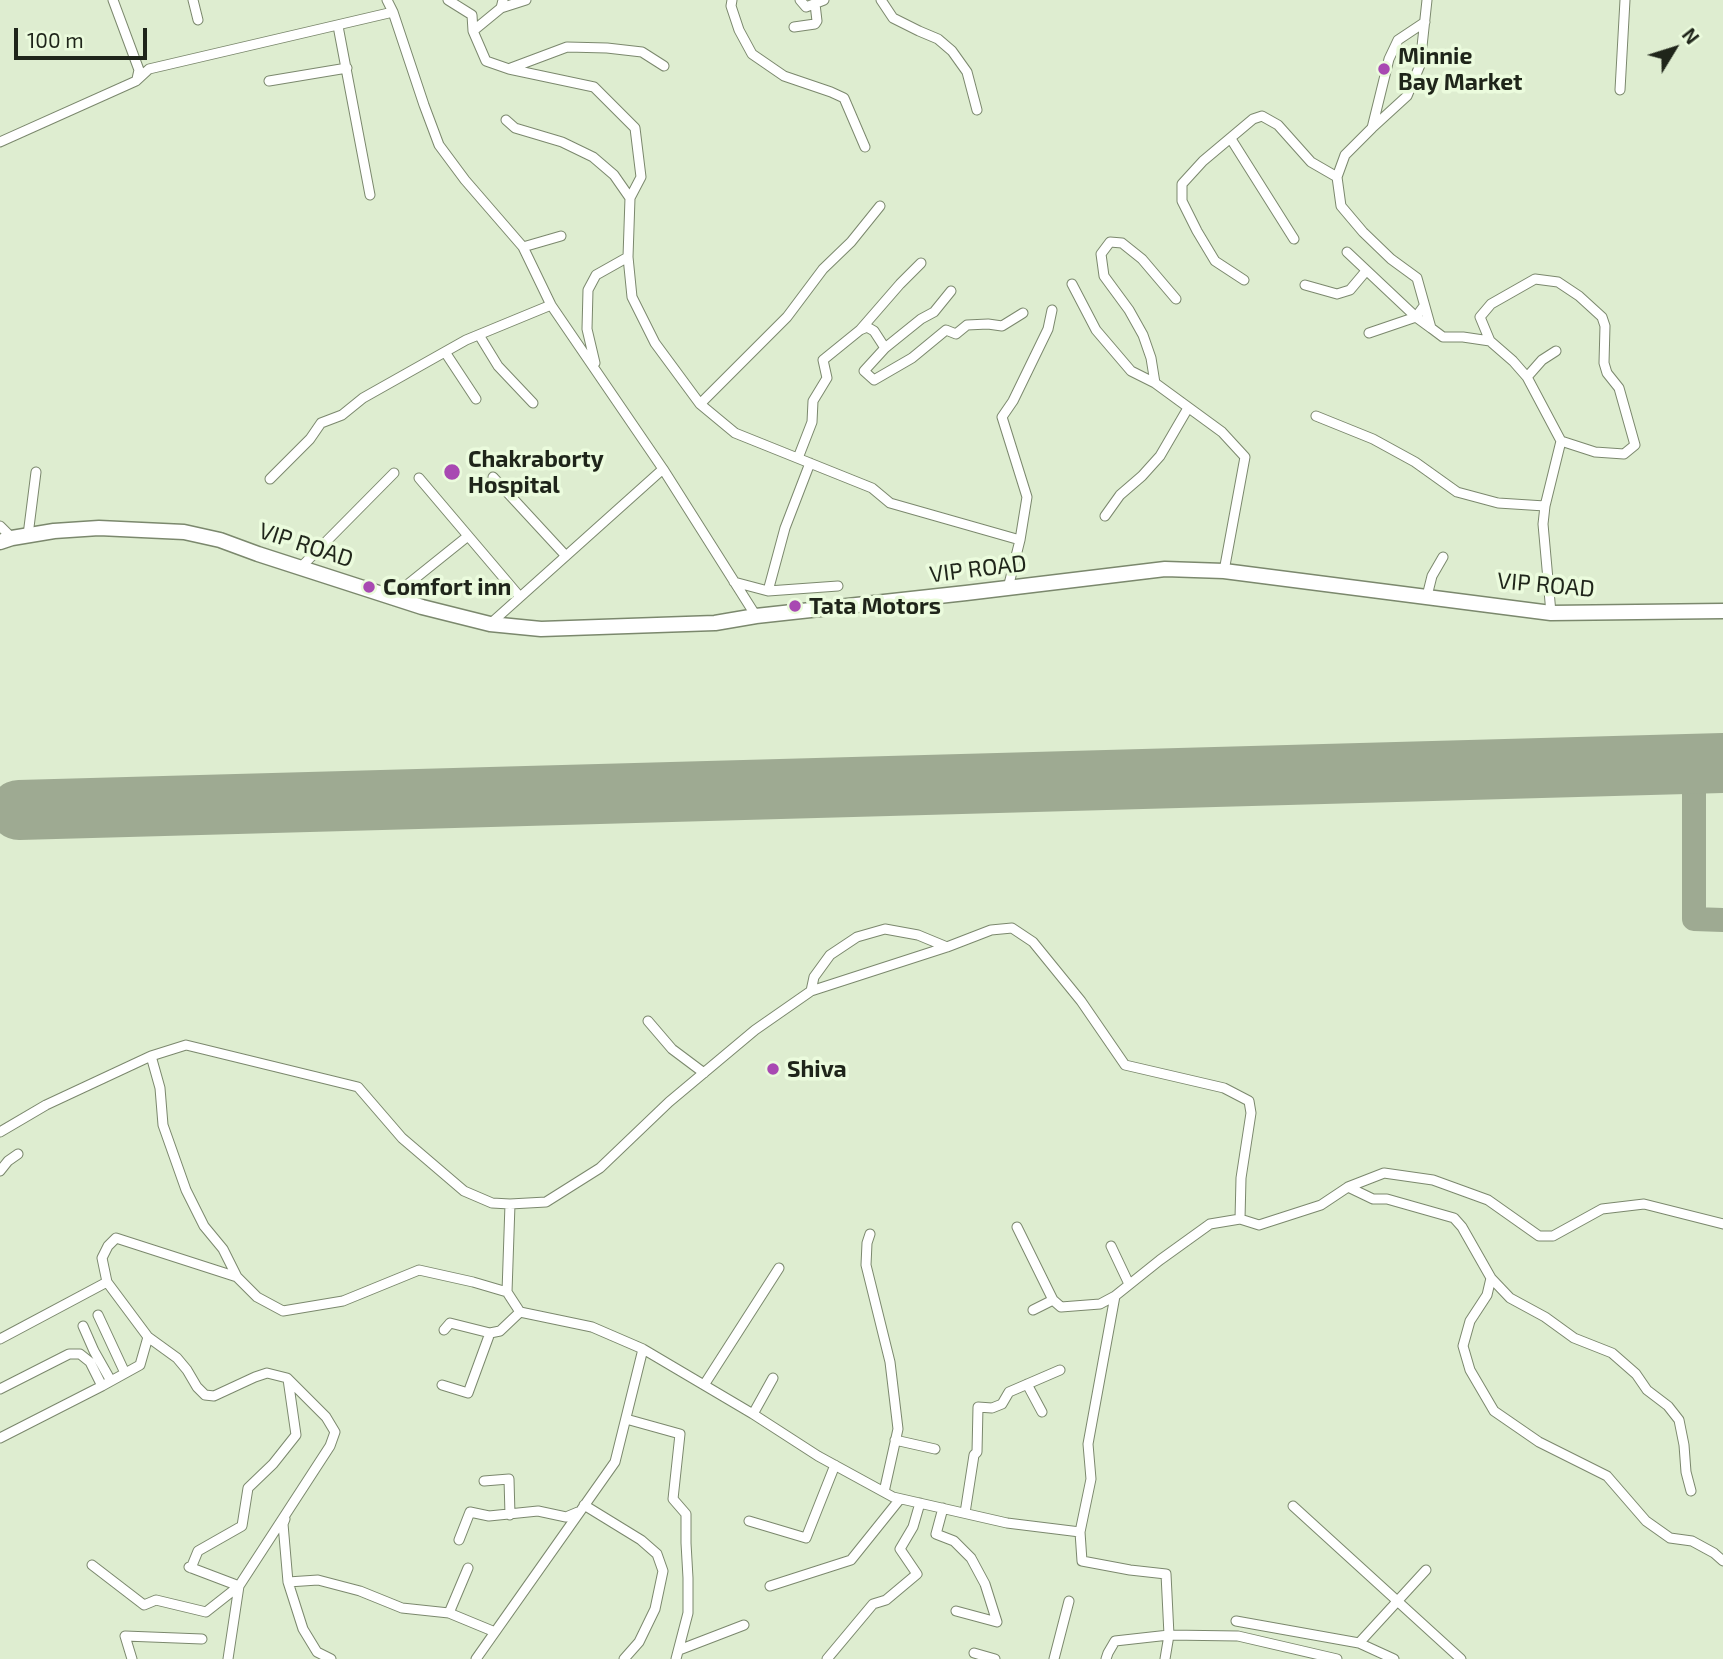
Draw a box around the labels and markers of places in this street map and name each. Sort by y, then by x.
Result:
place label: Minnie Bay Market [1398,42,1523,96]
marker: Minnie Bay Market [1376,61,1392,77]
place label: Chakraborty Hospital [468,445,604,499]
marker: Chakraborty Hospital [442,462,462,482]
place label: Comfort inn [383,573,511,601]
marker: Comfort inn [361,579,377,595]
place label: Tata Motors [809,592,941,620]
marker: Tata Motors [787,598,803,614]
place label: Shiva [787,1055,847,1083]
marker: Shiva [765,1061,781,1077]

